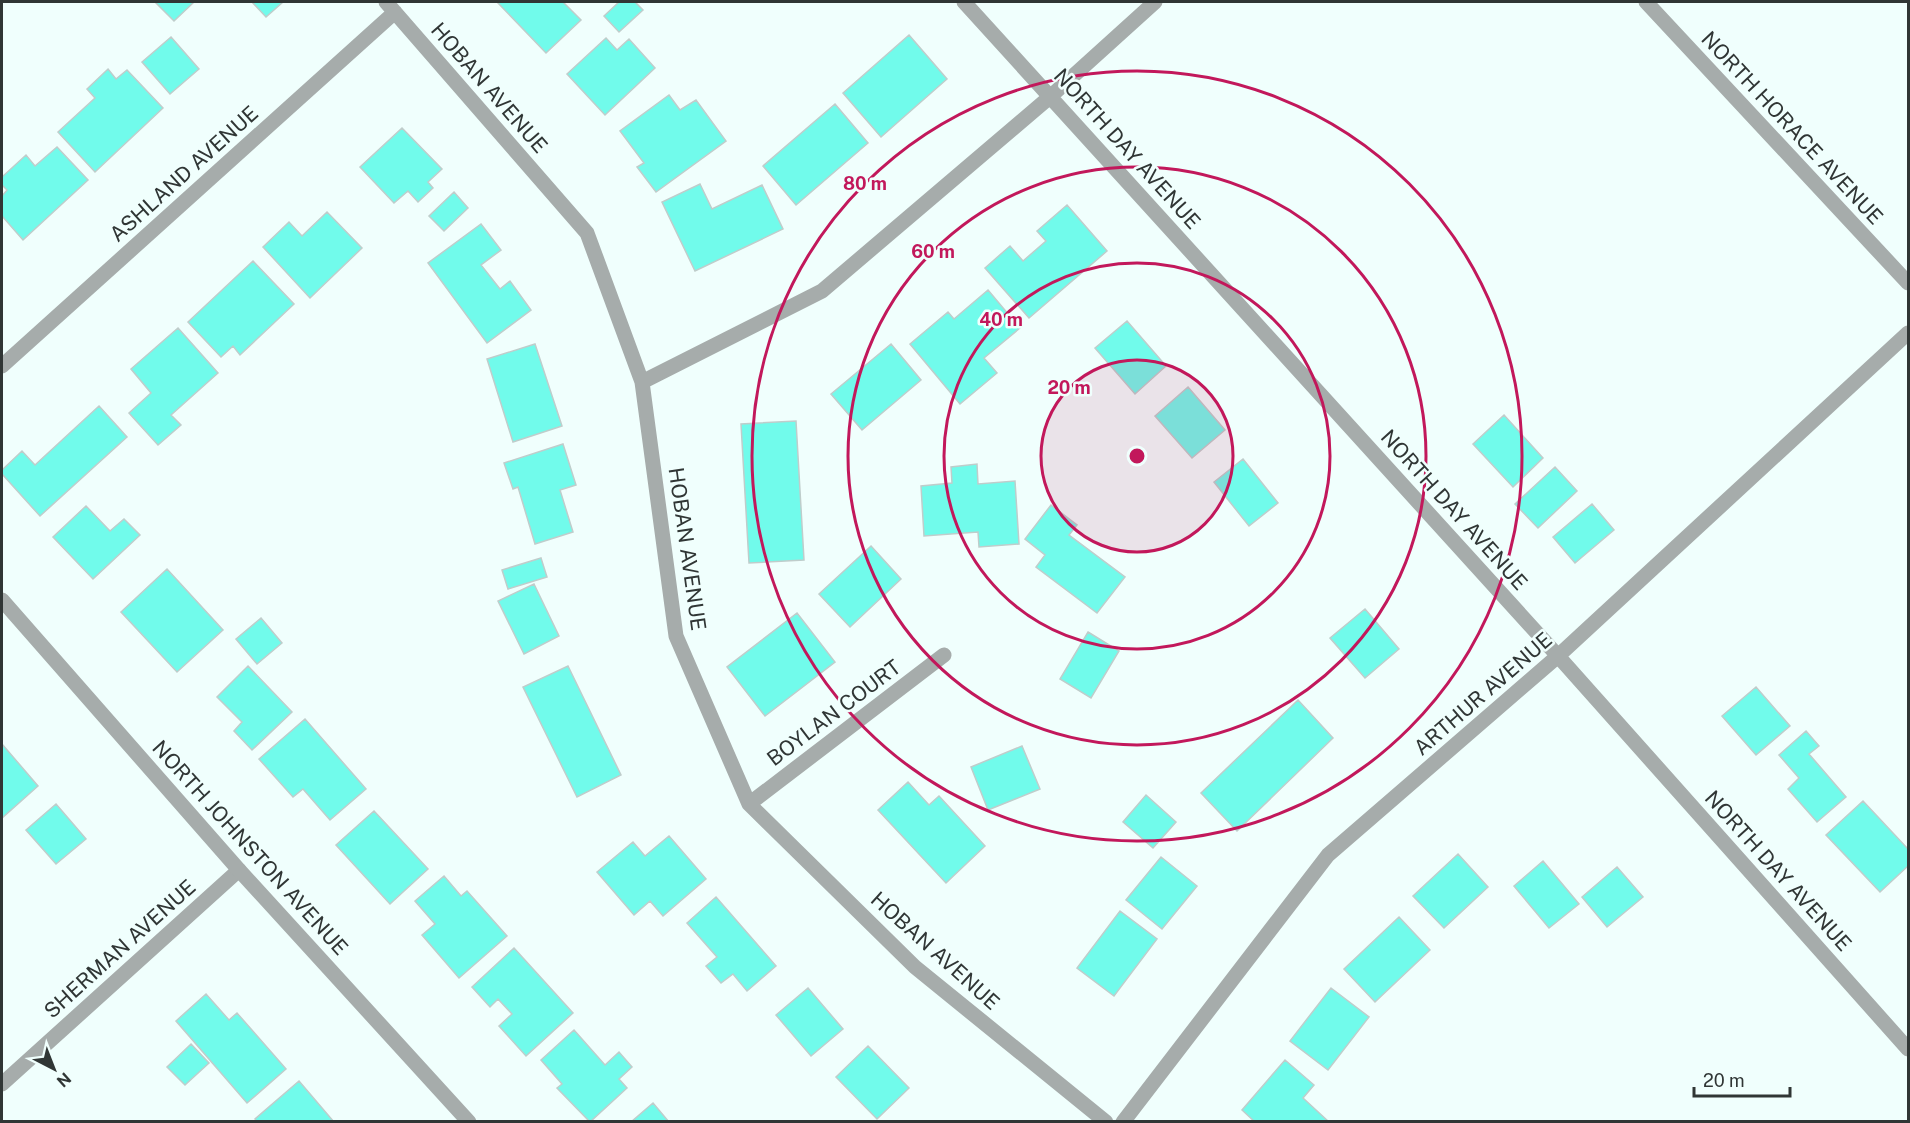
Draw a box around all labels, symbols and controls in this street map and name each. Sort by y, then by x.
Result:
street label: HOBAN AVENUE [426,17,553,158]
street label: NORTH HORACE AVENUE [1696,26,1888,229]
street label: NORTH DAY AVENUE [1049,63,1206,234]
street label: ASHLAND AVENUE [104,100,263,247]
text: 80 m [843,173,887,194]
text: 60 m [911,241,955,262]
text: 40 m [979,309,1023,330]
text: 20 m [1047,377,1091,398]
street label: NORTH DAY AVENUE [1376,424,1533,595]
centre of rings [1127,446,1147,466]
street label: HOBAN AVENUE [664,466,711,632]
street label: ARTHUR AVENUE [1409,627,1557,760]
street label: BOYLAN COURT [762,654,905,771]
street label: NORTH JOHNSTON AVENUE [147,735,353,960]
street label: NORTH DAY AVENUE [1700,785,1857,956]
street label: SHERMAN AVENUE [39,874,201,1023]
street label: HOBAN AVENUE [866,886,1005,1015]
north arrow [24,1039,84,1099]
scale bar [1694,1060,1790,1098]
text: N [53,1069,75,1091]
text: 20 m [1703,1070,1745,1091]

